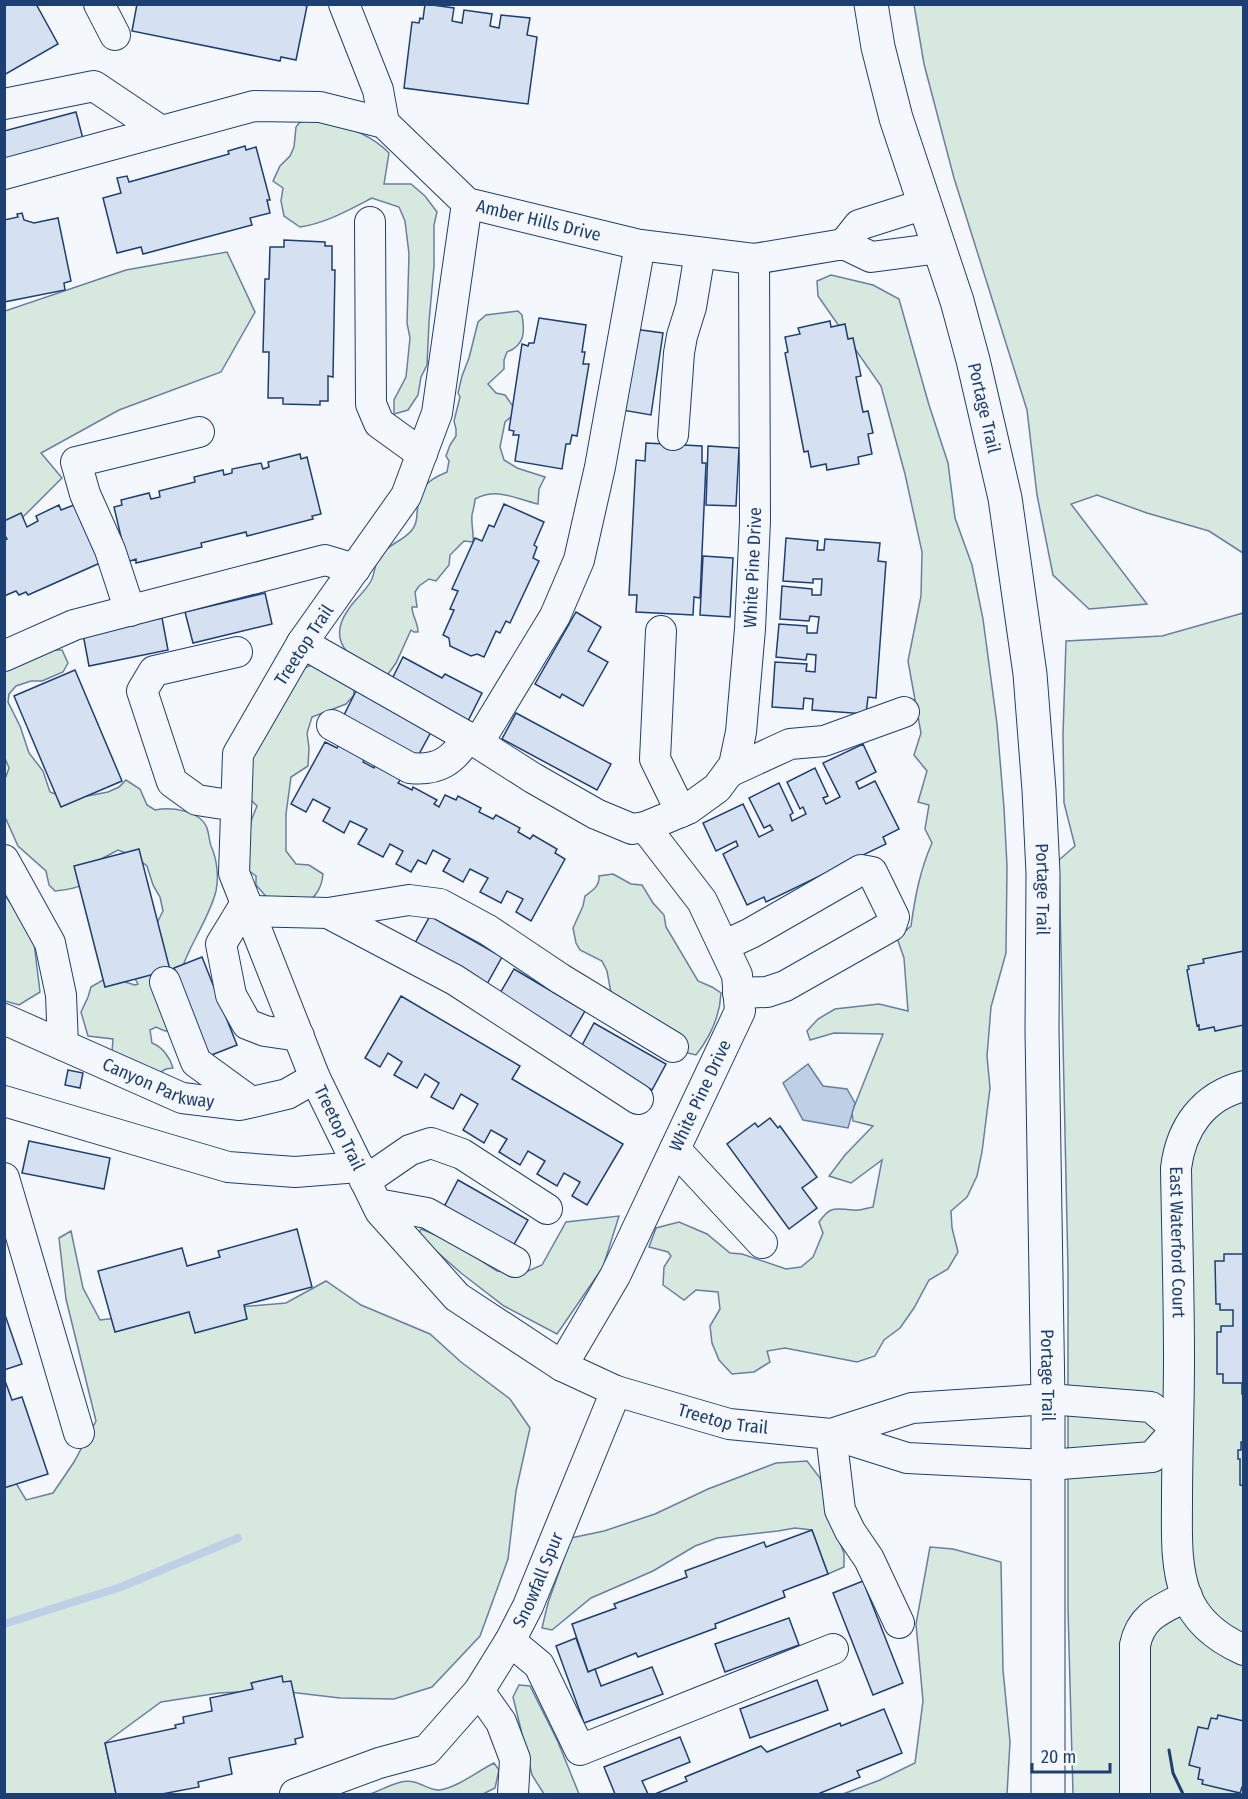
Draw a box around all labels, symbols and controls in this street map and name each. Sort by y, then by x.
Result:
street label: Amber Hills Drive [474,195,603,246]
street label: Portage Trail [963,361,1005,455]
street label: White Pine Drive [739,507,766,629]
street label: Treetop Trail [270,600,338,690]
street label: Portage Trail [1031,843,1054,936]
street label: White Pine Drive [664,1036,736,1155]
street label: Canyon Parkway [99,1053,216,1113]
street label: Treetop Trail [309,1082,370,1174]
street label: East Waterford Court [1165,1166,1190,1318]
street label: Portage Trail [1036,1329,1059,1421]
street label: Treetop Trail [675,1399,769,1439]
street label: Snowfall Spur [508,1528,568,1631]
scale bar [1032,1736,1110,1774]
text: 20 m [1041,1746,1076,1768]

